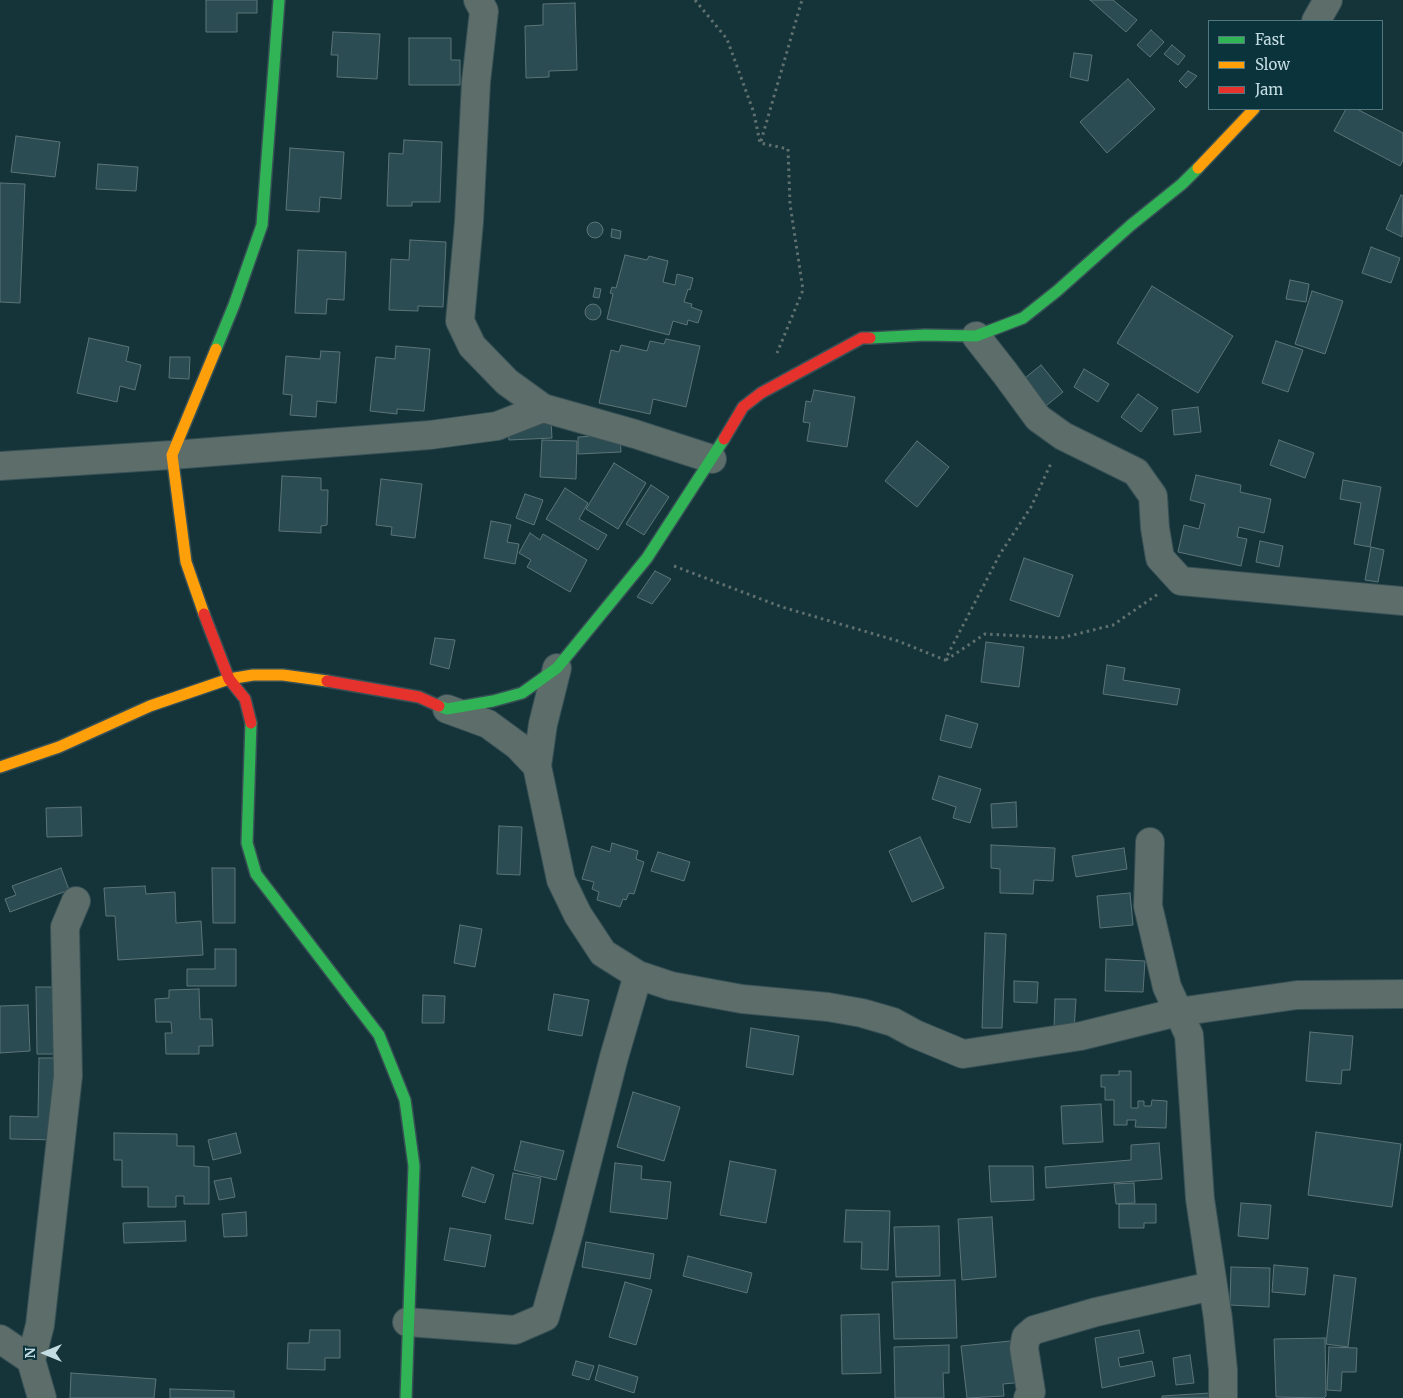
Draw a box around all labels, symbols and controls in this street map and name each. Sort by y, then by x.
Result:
legend [1208,20,1383,110]
text: Fast [1255,30,1285,49]
text: Slow [1255,55,1290,74]
text: Jam [1255,80,1283,99]
north arrow [20,1328,70,1378]
text: N [21,1347,39,1359]

